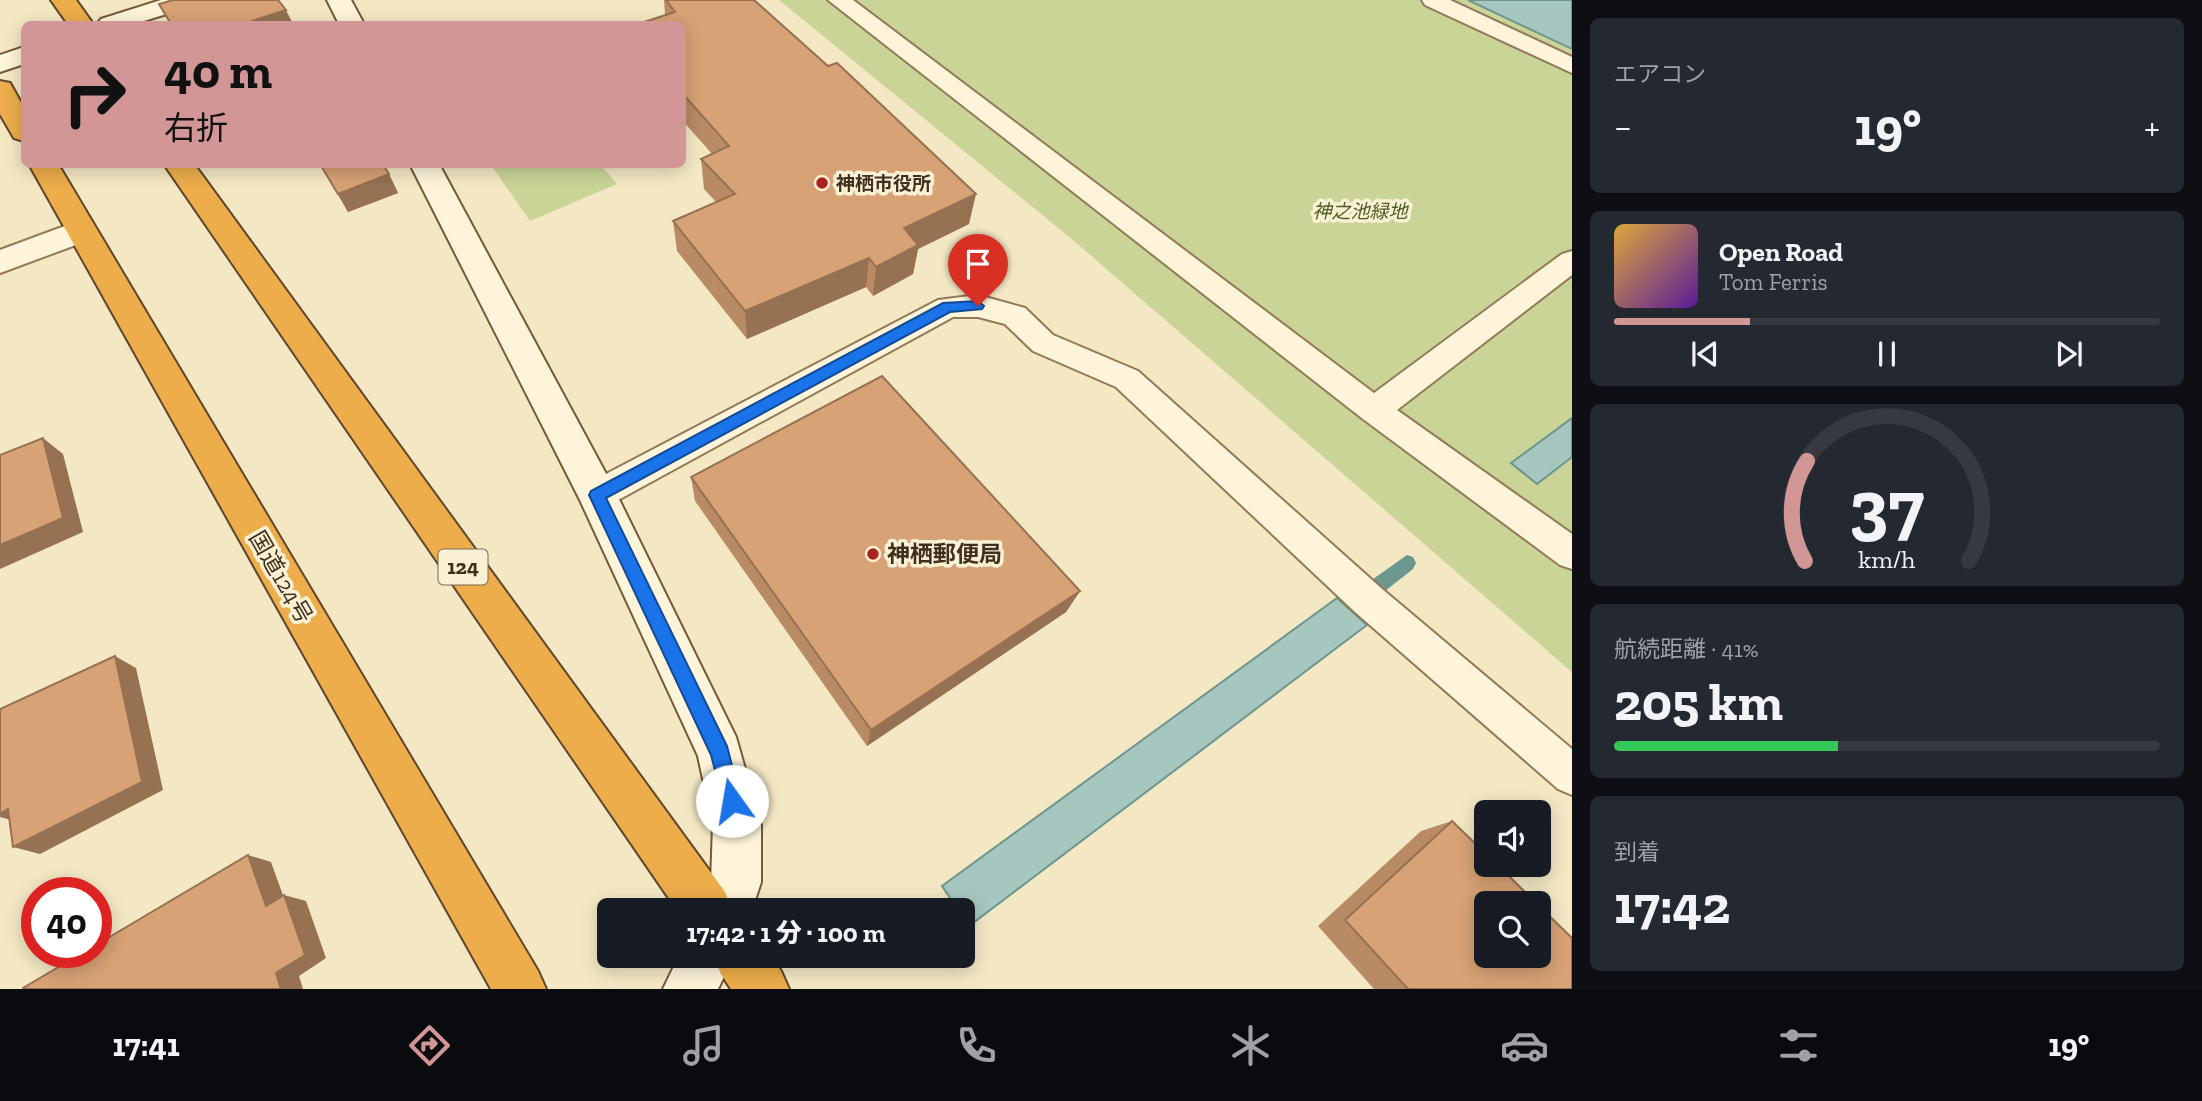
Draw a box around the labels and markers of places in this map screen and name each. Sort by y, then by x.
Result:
place label: 神栖市役所 [836,172,931,195]
marker: 神栖市役所 [814,175,830,191]
pin [948,234,1008,306]
place label: 神栖郵便局 [887,540,1002,568]
marker: 神栖郵便局 [865,546,881,562]

